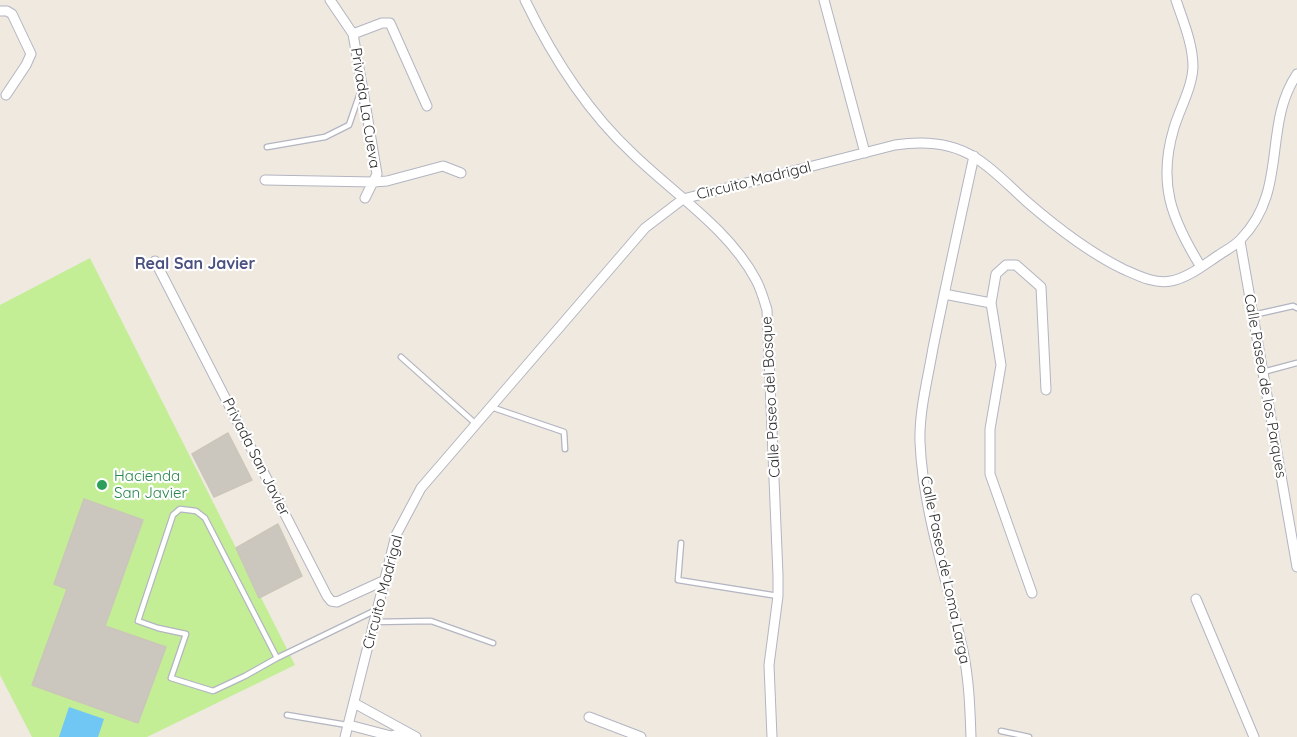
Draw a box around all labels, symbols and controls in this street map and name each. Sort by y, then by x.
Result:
street label: Privada La Cueva [347,46,383,170]
street label: Circuito Madrigal [695,158,813,204]
district label: Real San Javier [135,254,255,274]
street label: Calle Paseo de los Parques [1240,293,1290,479]
street label: Calle Paseo del Bosque [758,316,784,478]
street label: Privada San Javier [218,395,294,519]
place label: Hacienda San Javier [114,467,187,502]
street label: Calle Paseo de Loma Larga [916,475,974,665]
marker: Hacienda San Javier [95,478,109,492]
street label: Circuito Madrigal [359,533,407,651]

